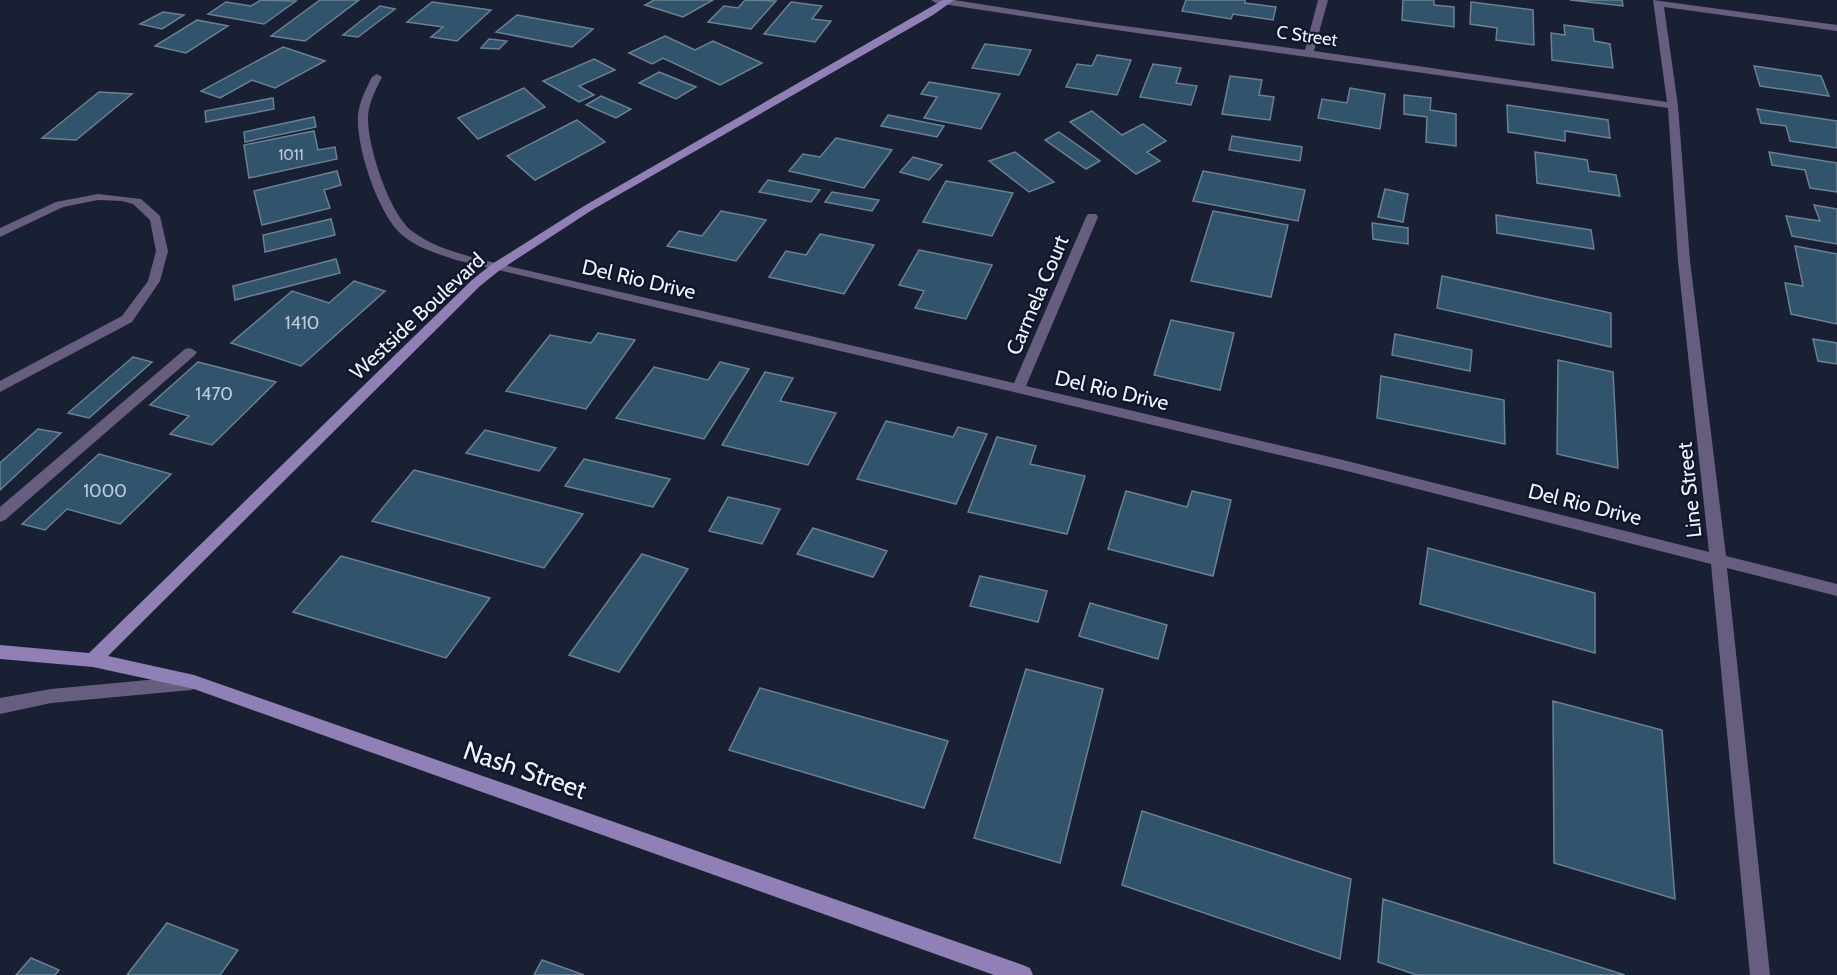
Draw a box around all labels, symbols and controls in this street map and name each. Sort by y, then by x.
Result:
street label: C Street [1275,21,1339,51]
house number: 1011 [278,146,304,164]
street label: Carmela Court [1001,231,1073,359]
street label: Westside Boulevard [345,247,489,385]
street label: Del Rio Drive [580,254,699,304]
house number: 1410 [285,312,319,334]
street label: Del Rio Drive [1053,365,1172,415]
house number: 1470 [195,383,233,405]
street label: Line Street [1672,441,1706,539]
street label: Del Rio Drive [1526,478,1645,530]
house number: 1000 [83,480,127,502]
street label: Nash Street [459,734,591,806]

